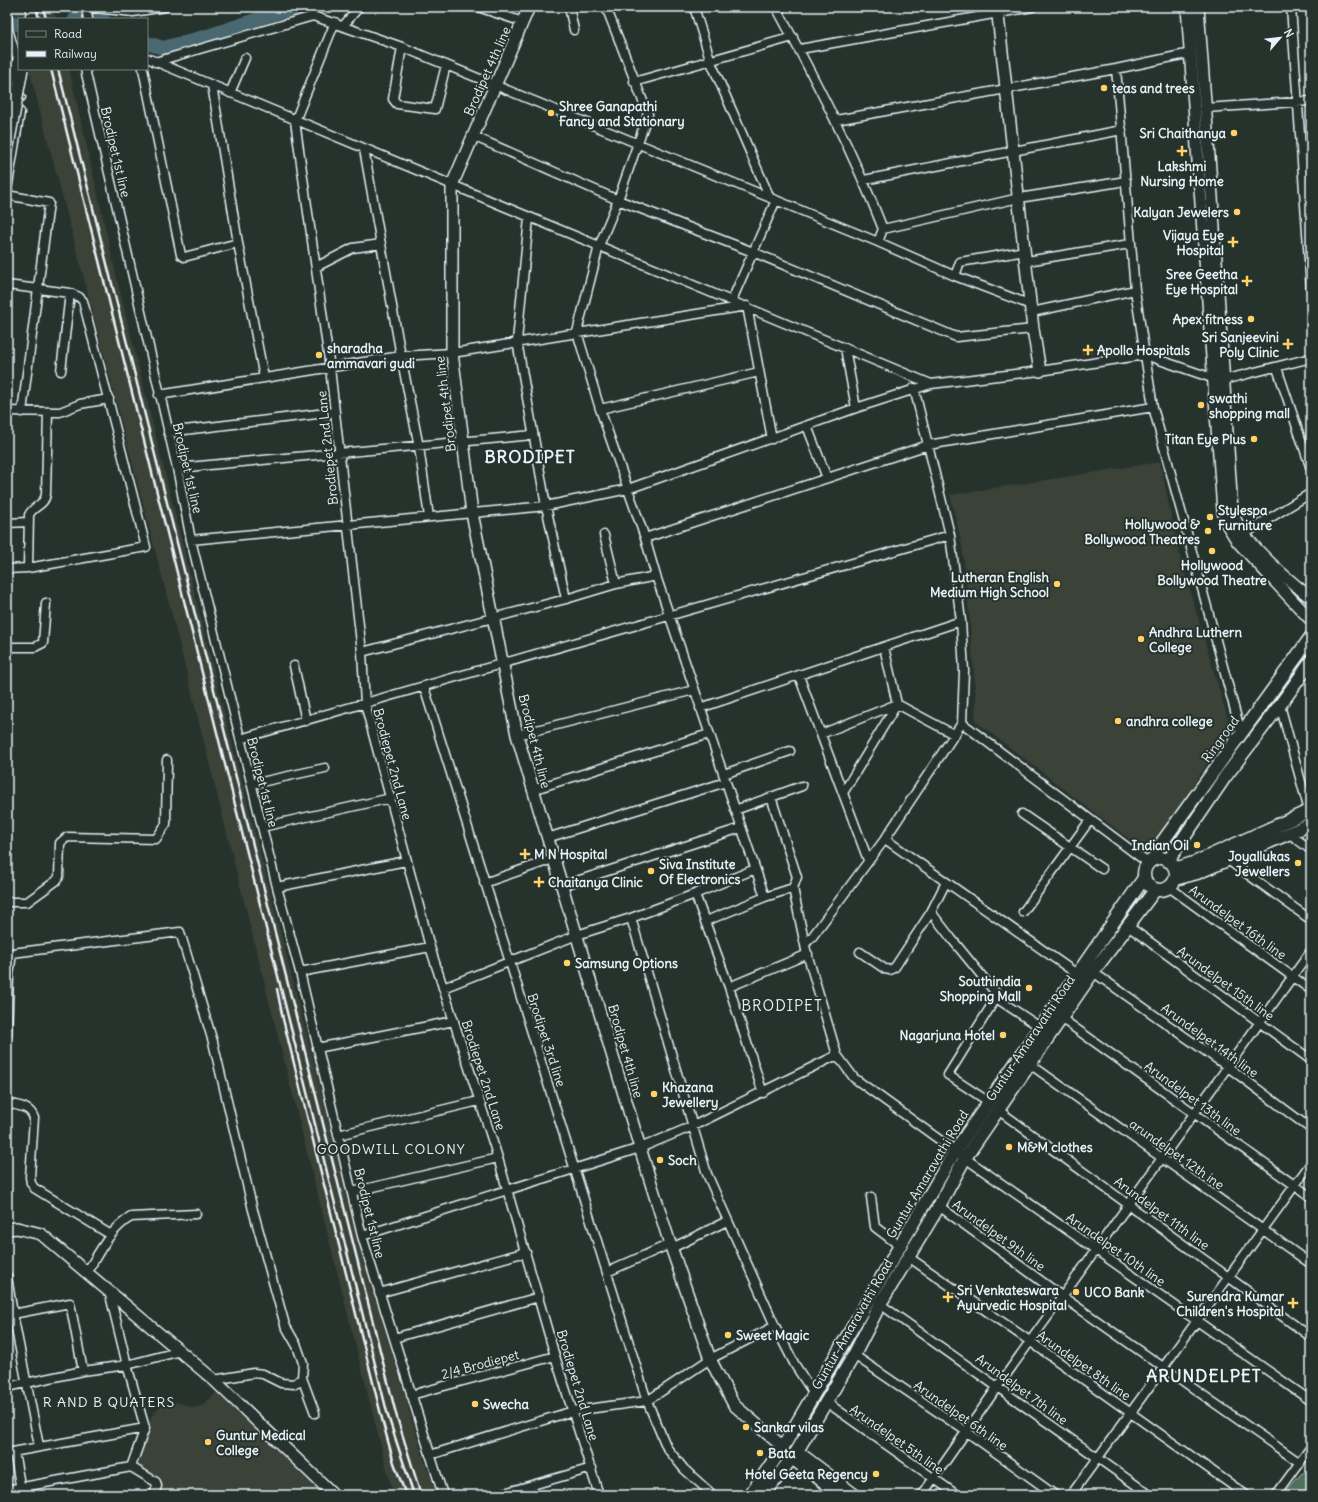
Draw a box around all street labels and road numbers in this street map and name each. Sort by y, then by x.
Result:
street label: Brodipet 4th line [460,24,515,119]
street label: Brodipet 1st line [97,105,134,199]
street label: Brodipet 4th line [431,355,460,453]
street label: Brodiepet 2nd Lane [313,390,342,506]
street label: Brodipet 1st line [169,421,206,515]
street label: Brodipet 4th line [515,692,554,790]
street label: Brodiepet 2nd Lane [369,706,416,822]
street label: Ringroad [1198,712,1243,766]
street label: Brodipet 1st line [243,735,282,829]
street label: Arundelpet 16th line [1186,881,1290,963]
street label: Arundelpet 15th line [1174,942,1278,1024]
street label: Guntur-Amaravathi Road [982,972,1079,1104]
street label: Brodipet 3rd line [523,991,570,1089]
street label: Arundelpet 14th line [1158,999,1262,1081]
street label: Brodipet 4th line [604,1003,647,1100]
street label: Brodiepet 2nd Lane [458,1018,509,1132]
street label: Arundelpet 13th line [1141,1057,1245,1139]
street label: Guntur Amaravathi Road [882,1107,973,1241]
street label: arundelpet 12th ine [1126,1115,1227,1193]
street label: Brodipet 1st line [350,1166,389,1260]
street label: Arundelpet 11th line [1111,1173,1213,1254]
street label: Arundelpet 9th line [949,1196,1049,1275]
street label: Arundelpet 10th line [1063,1209,1169,1290]
street label: Guntur-Amaravathi Road [808,1256,897,1393]
street label: Arundelpet 8th line [1033,1327,1134,1404]
street label: Brodiepet 2nd Lane [553,1328,602,1443]
street label: 2/4 Brodiepet [439,1346,521,1383]
street label: Arundelpet 7th line [972,1350,1071,1429]
street label: Arundelpet 6th line [910,1377,1011,1454]
street label: Arundelpet 5th line [846,1401,947,1478]

